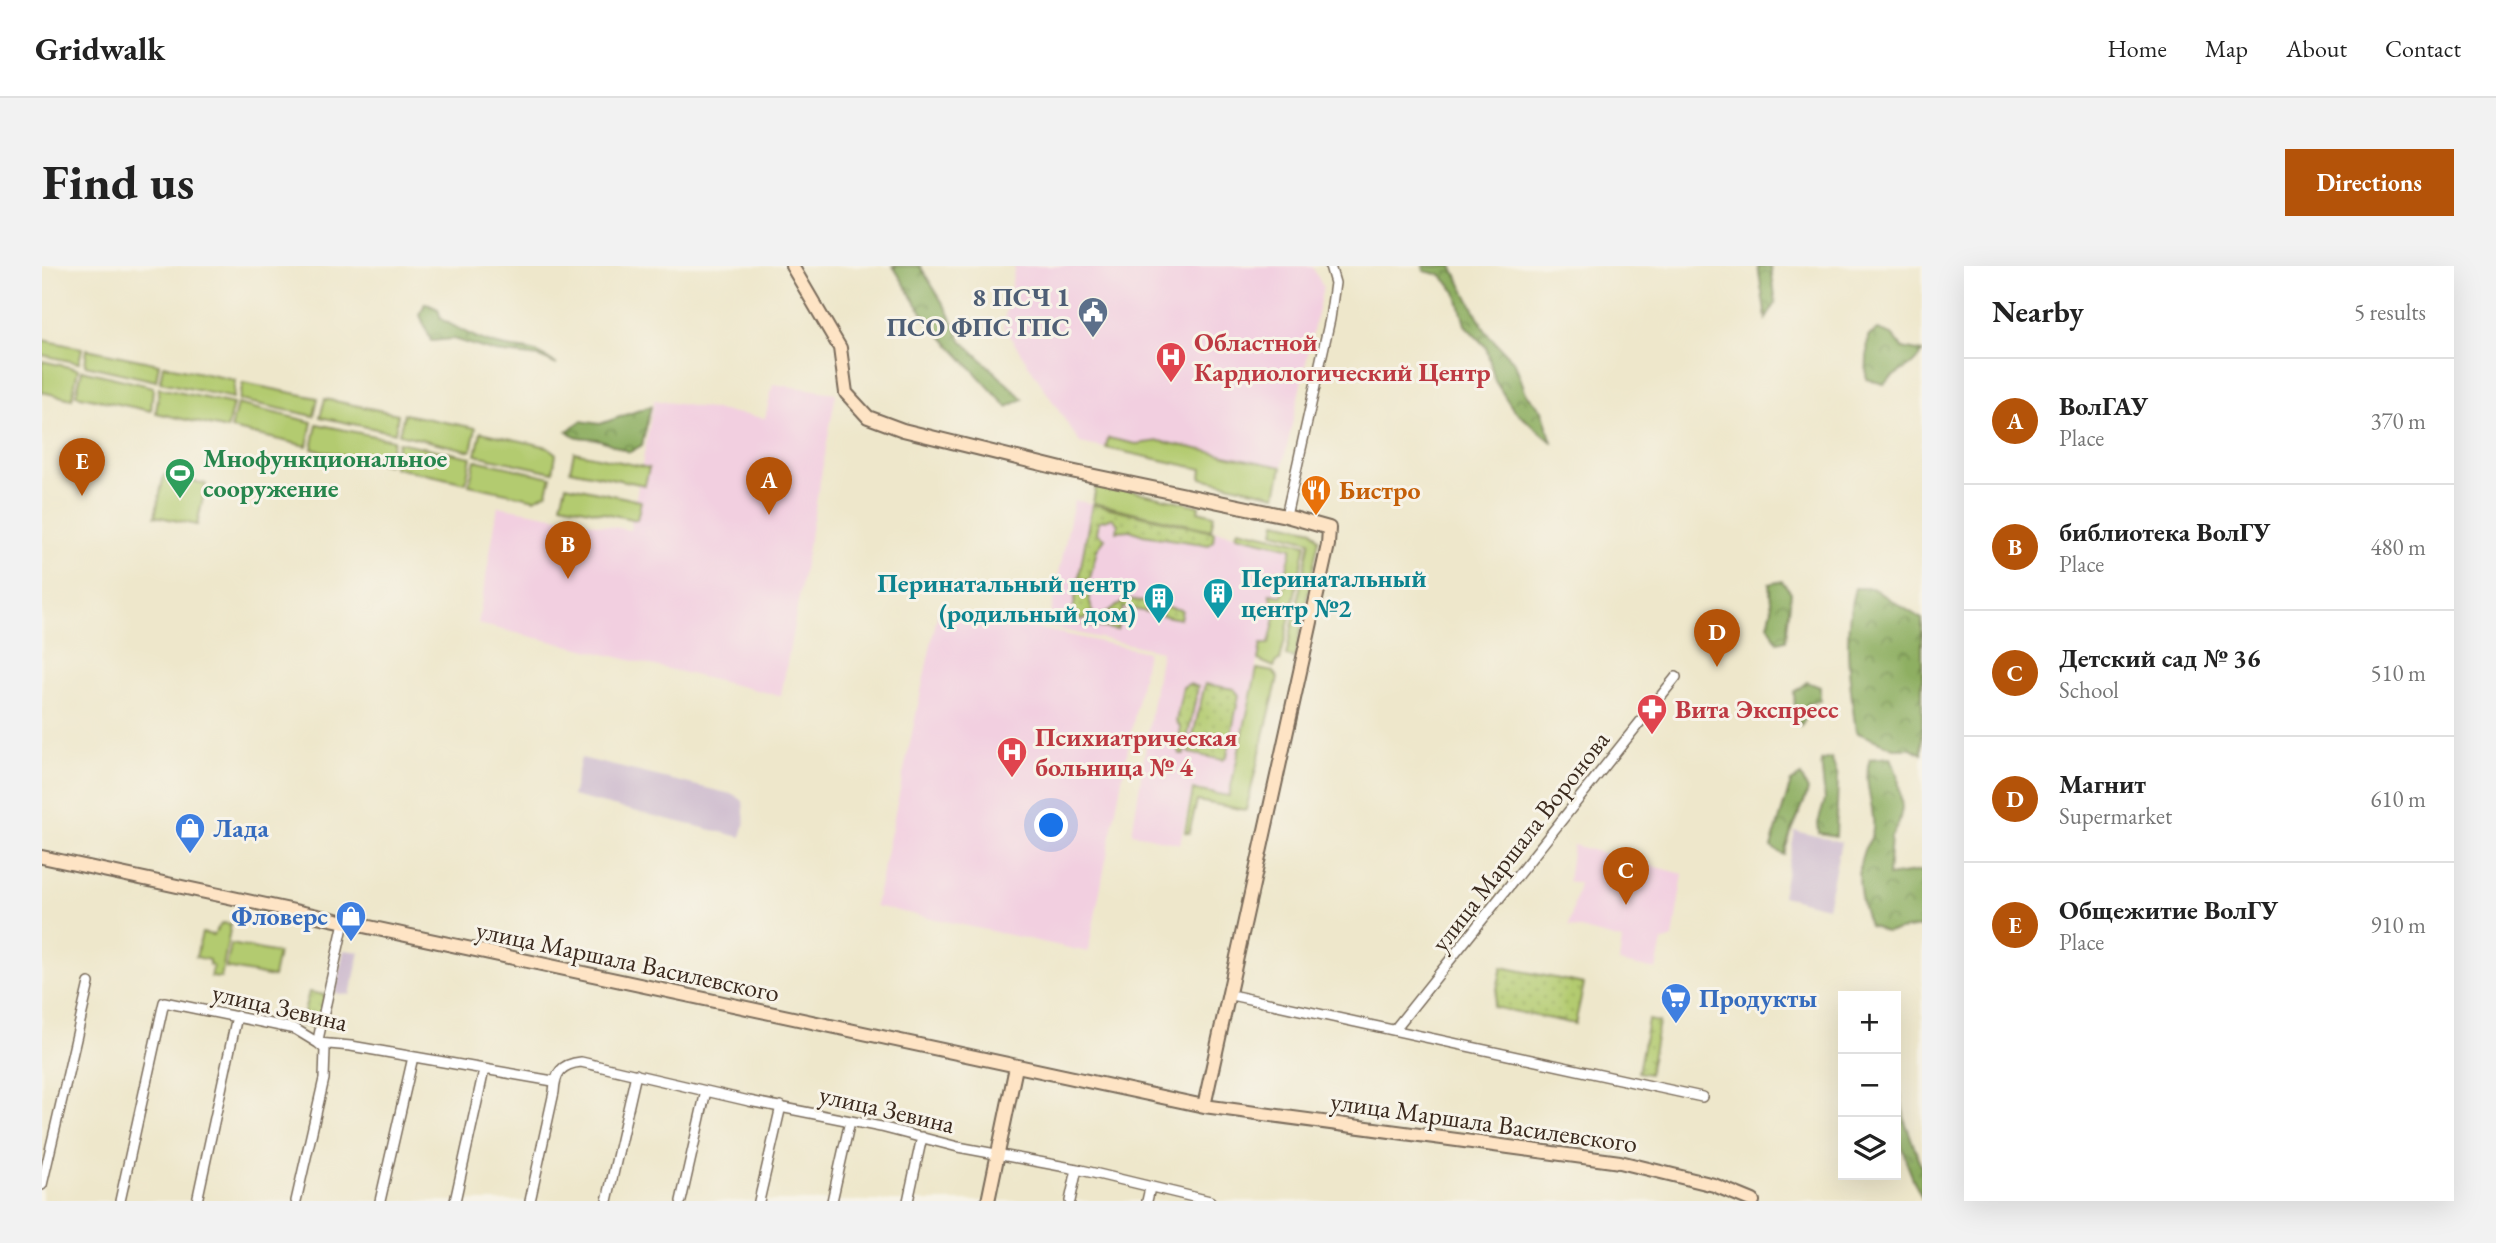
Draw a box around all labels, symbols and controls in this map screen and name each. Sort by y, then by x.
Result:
text: Gridwalk [35,27,165,70]
text: Home [2107,33,2167,64]
text: Map [2205,33,2248,64]
text: About [2286,33,2347,64]
text: Contact [2385,33,2461,64]
button: Directions [2285,149,2454,216]
text: Find us [42,150,194,214]
place label: 8 ПСЧ 1 ПСО ФПС ГПС [887,280,1070,344]
text: Nearby [1992,292,2084,331]
public building icon: 8 ПСЧ 1 ПСО ФПС ГПС [1076,295,1110,339]
text: 5 results [2354,297,2426,327]
place label: Областной Кардиологический Центр [1194,325,1491,389]
hospital icon: Областной Кардиологический Центр [1154,340,1188,384]
text: ВолГАУ [2059,389,2148,423]
text: A [2007,406,2023,436]
text: 370 m [2370,406,2426,436]
text: Place [2059,423,2104,453]
pin: E [59,438,105,496]
place label: Мнофункциональное сооружение [203,441,447,505]
sports icon: Мнофункциональное сооружение [163,456,197,500]
pin: A [746,457,792,515]
restaurant icon: Бистро [1299,473,1333,517]
place label: Бистро [1339,473,1420,507]
text: библиотека ВолГУ [2059,515,2271,549]
pin: B [545,521,591,579]
text: B [2008,532,2022,562]
text: 480 m [2370,532,2426,562]
text: Place [2059,549,2104,579]
place label: Перинатальный центр №2 [1241,561,1426,625]
place label: Перинатальный центр (родильный дом) [877,566,1136,630]
building icon: Перинатальный центр №2 [1201,576,1235,620]
building icon: Перинатальный центр (родильный дом) [1142,581,1176,625]
pin: D [1694,609,1740,667]
text: Детский сад № 36 [2059,641,2261,675]
text: C [2007,658,2023,688]
text: 510 m [2370,658,2426,688]
text: School [2059,675,2119,705]
pharmacy icon: Вита Экспресс [1635,692,1669,736]
place label: Вита Экспресс [1675,692,1839,726]
place label: Психиатрическая больница № 4 [1035,720,1237,784]
street label: улица Маршала Воронова [1423,723,1617,958]
hospital icon: Психиатрическая больница № 4 [995,735,1029,779]
text: Магнит [2059,767,2146,801]
text: D [2006,784,2024,814]
text: 610 m [2370,784,2426,814]
text: Supermarket [2059,801,2172,831]
your location [1034,808,1068,842]
shop icon: Лада [173,811,207,855]
place label: Лада [213,811,269,845]
pin: C [1603,847,1649,905]
text: Общежитие ВолГУ [2059,893,2278,927]
place label: Фловерс [231,899,328,933]
shop icon: Фловерс [334,899,368,943]
text: E [2008,910,2022,940]
text: 910 m [2370,910,2426,940]
street label: улица Маршала Василевского [473,912,783,1010]
text: Place [2059,927,2104,957]
street label: улица Зевина [209,975,352,1039]
supermarket icon: Продукты [1659,981,1693,1025]
place label: Продукты [1699,981,1817,1015]
map controls [1838,991,1901,1180]
button: + [1838,991,1901,1054]
button: − [1838,1054,1901,1117]
street label: улица Зевина [816,1077,959,1141]
street label: улица Маршала Василевского [1328,1084,1640,1160]
button: layers [1838,1117,1901,1180]

